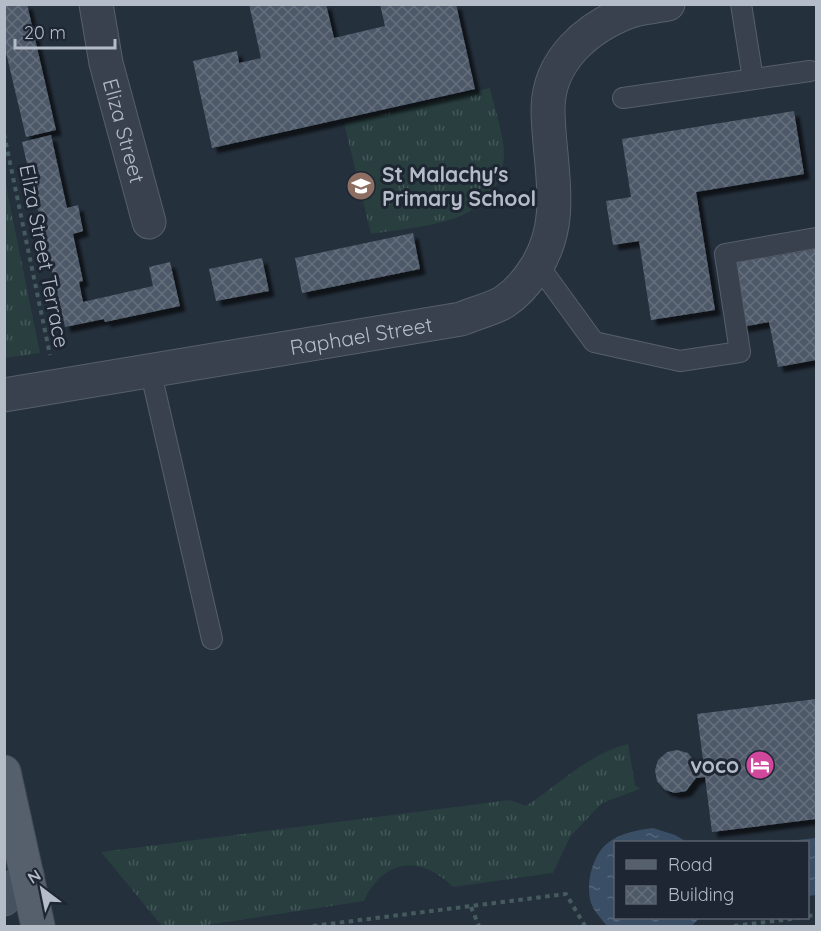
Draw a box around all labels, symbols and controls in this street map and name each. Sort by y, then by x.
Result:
scale bar [15,12,116,50]
text: 20 m [24,21,66,44]
street label: Eliza Street [98,76,151,186]
place label: St Malachy's Primary School [382,161,536,211]
street label: Eliza Street Terrace [14,162,76,350]
school or university icon: St Malachy's Primary School [345,170,377,202]
street label: Raphael Street [288,311,434,360]
hotel icon: voco [744,749,776,781]
place label: voco [690,752,739,778]
legend [614,841,809,919]
text: Road [668,853,713,876]
north arrow [12,859,72,919]
text: N [24,865,44,888]
text: Building [668,883,734,906]

